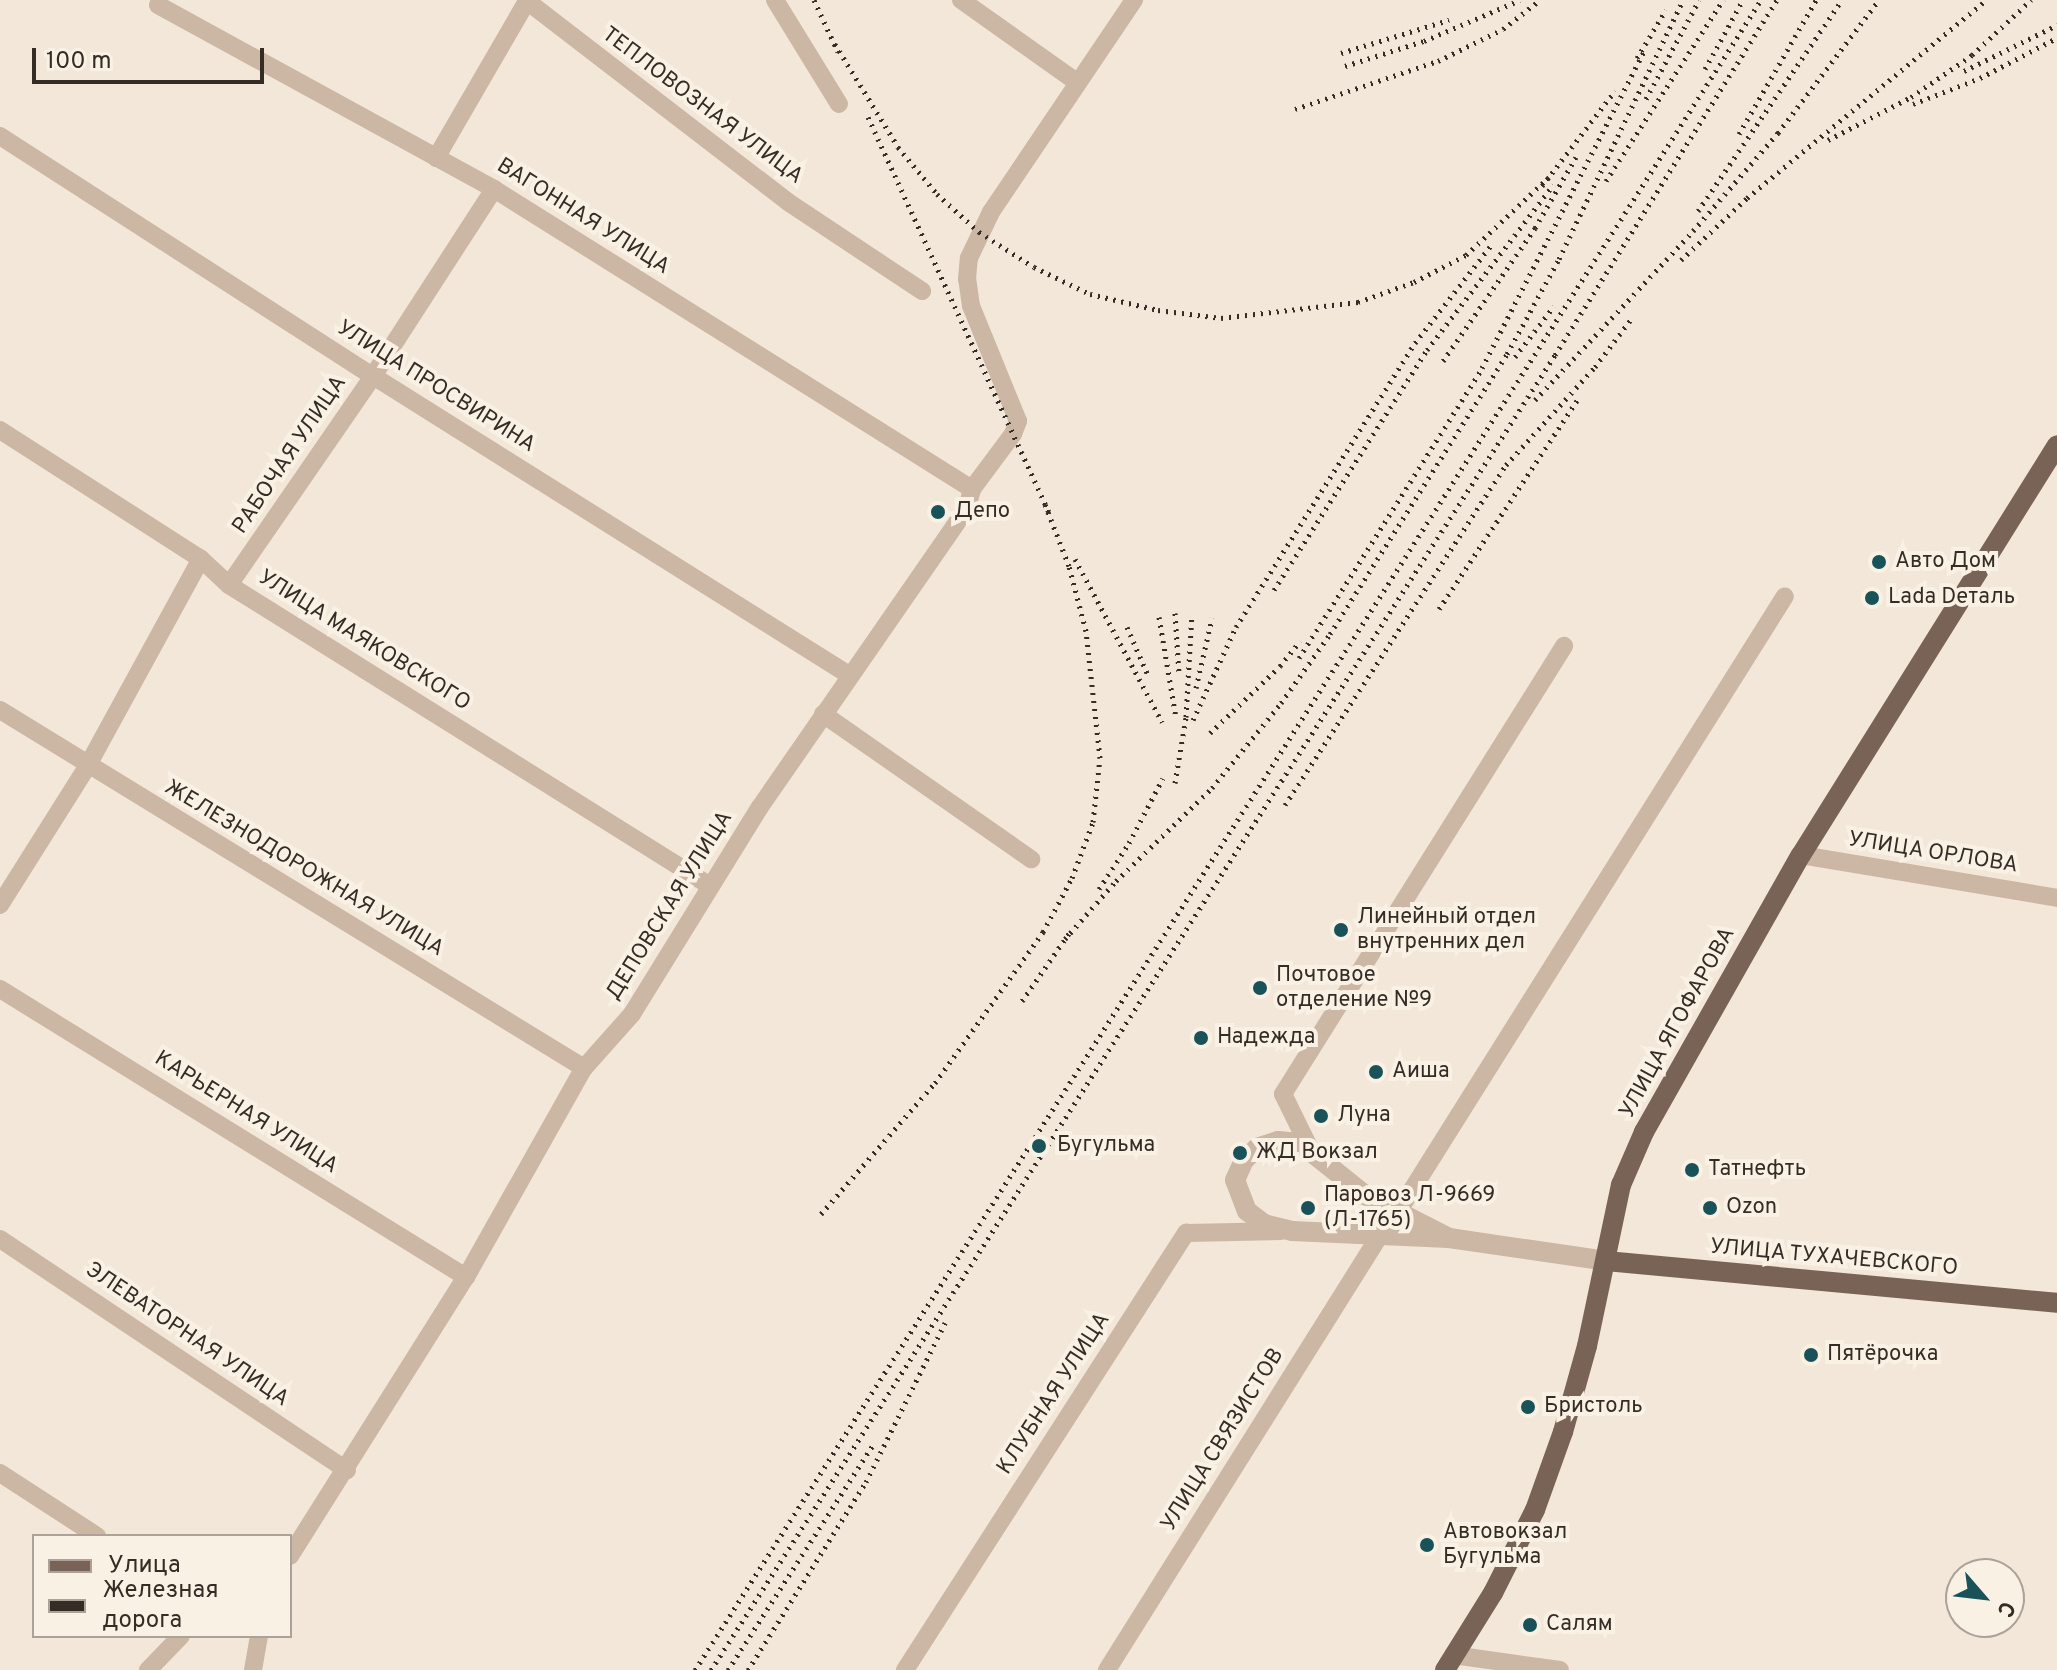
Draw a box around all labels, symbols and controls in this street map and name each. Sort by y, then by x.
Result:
street label: ТЕПЛОВОЗНАЯ УЛИЦА [596,22,808,190]
scale bar [36,32,268,82]
text: 100 m [46,47,112,77]
street label: ВАГОННАЯ УЛИЦА [492,153,674,281]
street label: УЛИЦА ПРОСВИРИНА [332,315,540,459]
street label: РАБОЧАЯ УЛИЦА [227,371,353,539]
place label: Депо [954,499,1010,525]
marker: Депо [929,503,947,521]
place label: Авто Дом [1895,549,1996,575]
marker: Авто Дом [1870,553,1888,571]
street label: УЛИЦА МАЯКОВСКОГО [253,565,475,717]
place label: Lada Dеталь [1888,585,2015,611]
marker: Lada Dеталь [1863,589,1881,607]
street label: ЖЕЛЕЗНОДОРОЖНАЯ УЛИЦА [160,775,448,963]
street label: ДЕПОВСКАЯ УЛИЦА [601,807,739,1005]
street label: УЛИЦА ОРЛОВА [1846,827,2020,879]
place label: Линейный отдел внутренних дел [1357,904,1536,956]
marker: Линейный отдел внутренних дел [1332,921,1350,939]
street label: УЛИЦА ЯГОФАРОВА [1614,923,1742,1123]
place label: Почтовое отделение №9 [1276,962,1432,1014]
marker: Почтовое отделение №9 [1251,979,1269,997]
place label: Надежда [1217,1025,1315,1051]
marker: Надежда [1192,1029,1210,1047]
street label: КАРЬЕРНАЯ УЛИЦА [149,1046,343,1180]
place label: Аиша [1392,1059,1449,1085]
marker: Аиша [1367,1063,1385,1081]
place label: Луна [1337,1103,1391,1129]
marker: Луна [1312,1107,1330,1125]
place label: Бугульма [1057,1133,1155,1159]
marker: Бугульма [1028,1135,1050,1157]
place label: ЖД Вокзал [1256,1140,1378,1166]
marker: ЖД Вокзал [1231,1144,1249,1162]
place label: Татнефть [1708,1157,1806,1183]
marker: Татнефть [1683,1161,1701,1179]
place label: Паровоз Л-9669 (Л-1765) [1324,1182,1495,1234]
place label: Ozon [1726,1195,1777,1221]
marker: Паровоз Л-9669 (Л-1765) [1299,1199,1317,1217]
marker: Ozon [1701,1199,1719,1217]
street label: УЛИЦА ТУХАЧЕВСКОГО [1708,1234,1960,1282]
street label: ЭЛЕВАТОРНАЯ УЛИЦА [80,1257,294,1413]
street label: КЛУБНАЯ УЛИЦА [992,1308,1116,1480]
place label: Пятёрочка [1827,1342,1938,1368]
street label: УЛИЦА СВЯЗИСТОВ [1156,1343,1290,1537]
marker: Пятёрочка [1802,1346,1820,1364]
place label: Бристоль [1544,1394,1643,1420]
marker: Бристоль [1519,1398,1537,1416]
place label: Автовокзал Бугульма [1443,1519,1567,1570]
legend [32,1534,292,1638]
marker: Автовокзал Бугульма [1418,1536,1436,1554]
text: Улица [108,1551,181,1581]
north arrow [1945,1558,2025,1638]
text: Железная дорога [102,1576,219,1636]
text: С [1990,1596,2020,1621]
place label: Салям [1546,1612,1613,1638]
marker: Салям [1521,1616,1539,1634]

